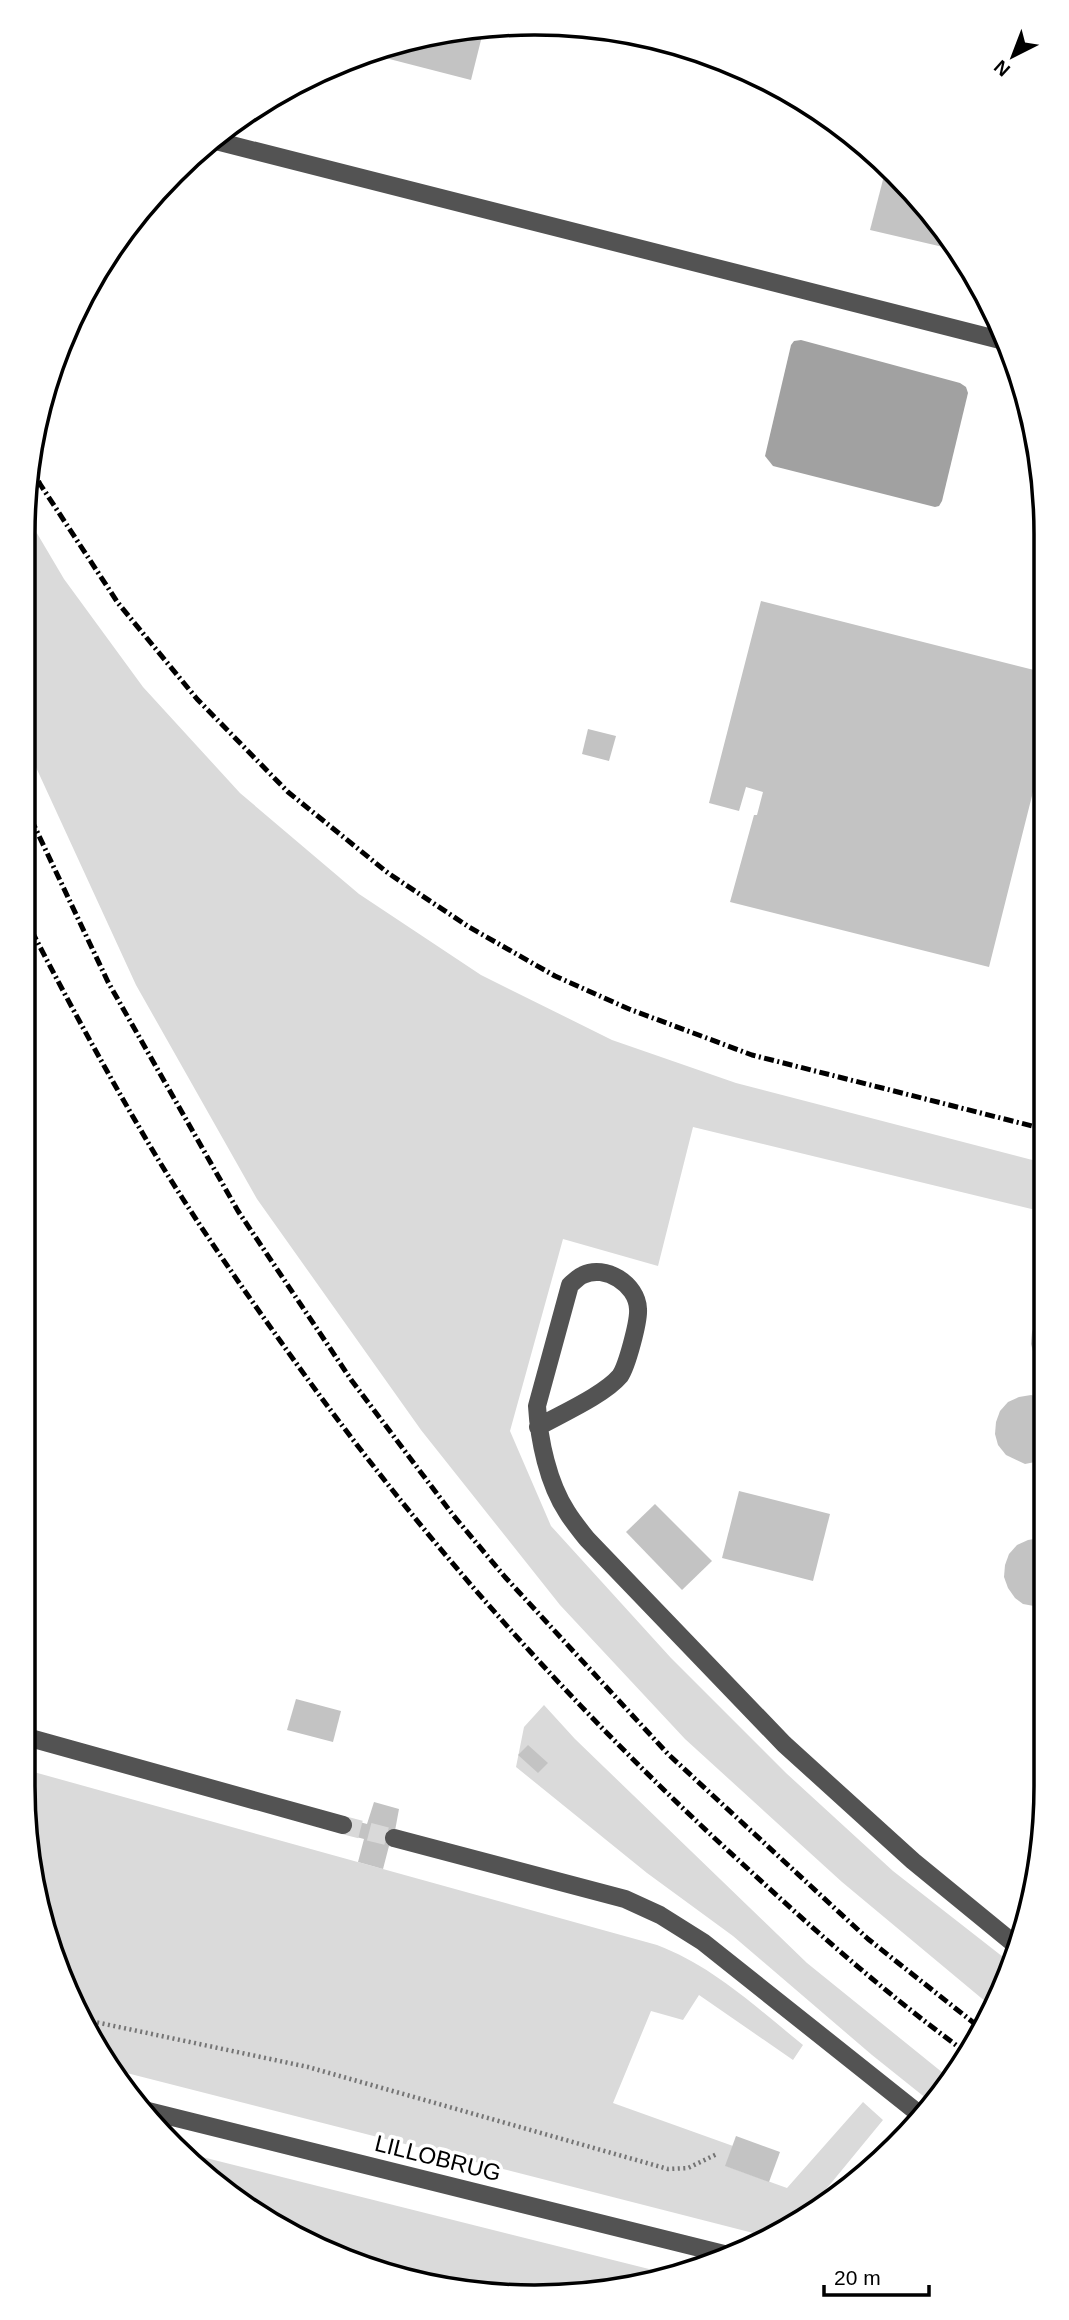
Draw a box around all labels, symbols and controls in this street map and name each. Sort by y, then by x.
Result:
north arrow [978,21,1048,91]
text: N [990,56,1014,81]
street label: LILLOBRUG [372,2130,504,2186]
scale bar [824,2254,929,2298]
text: 20 m [834,2266,881,2289]

